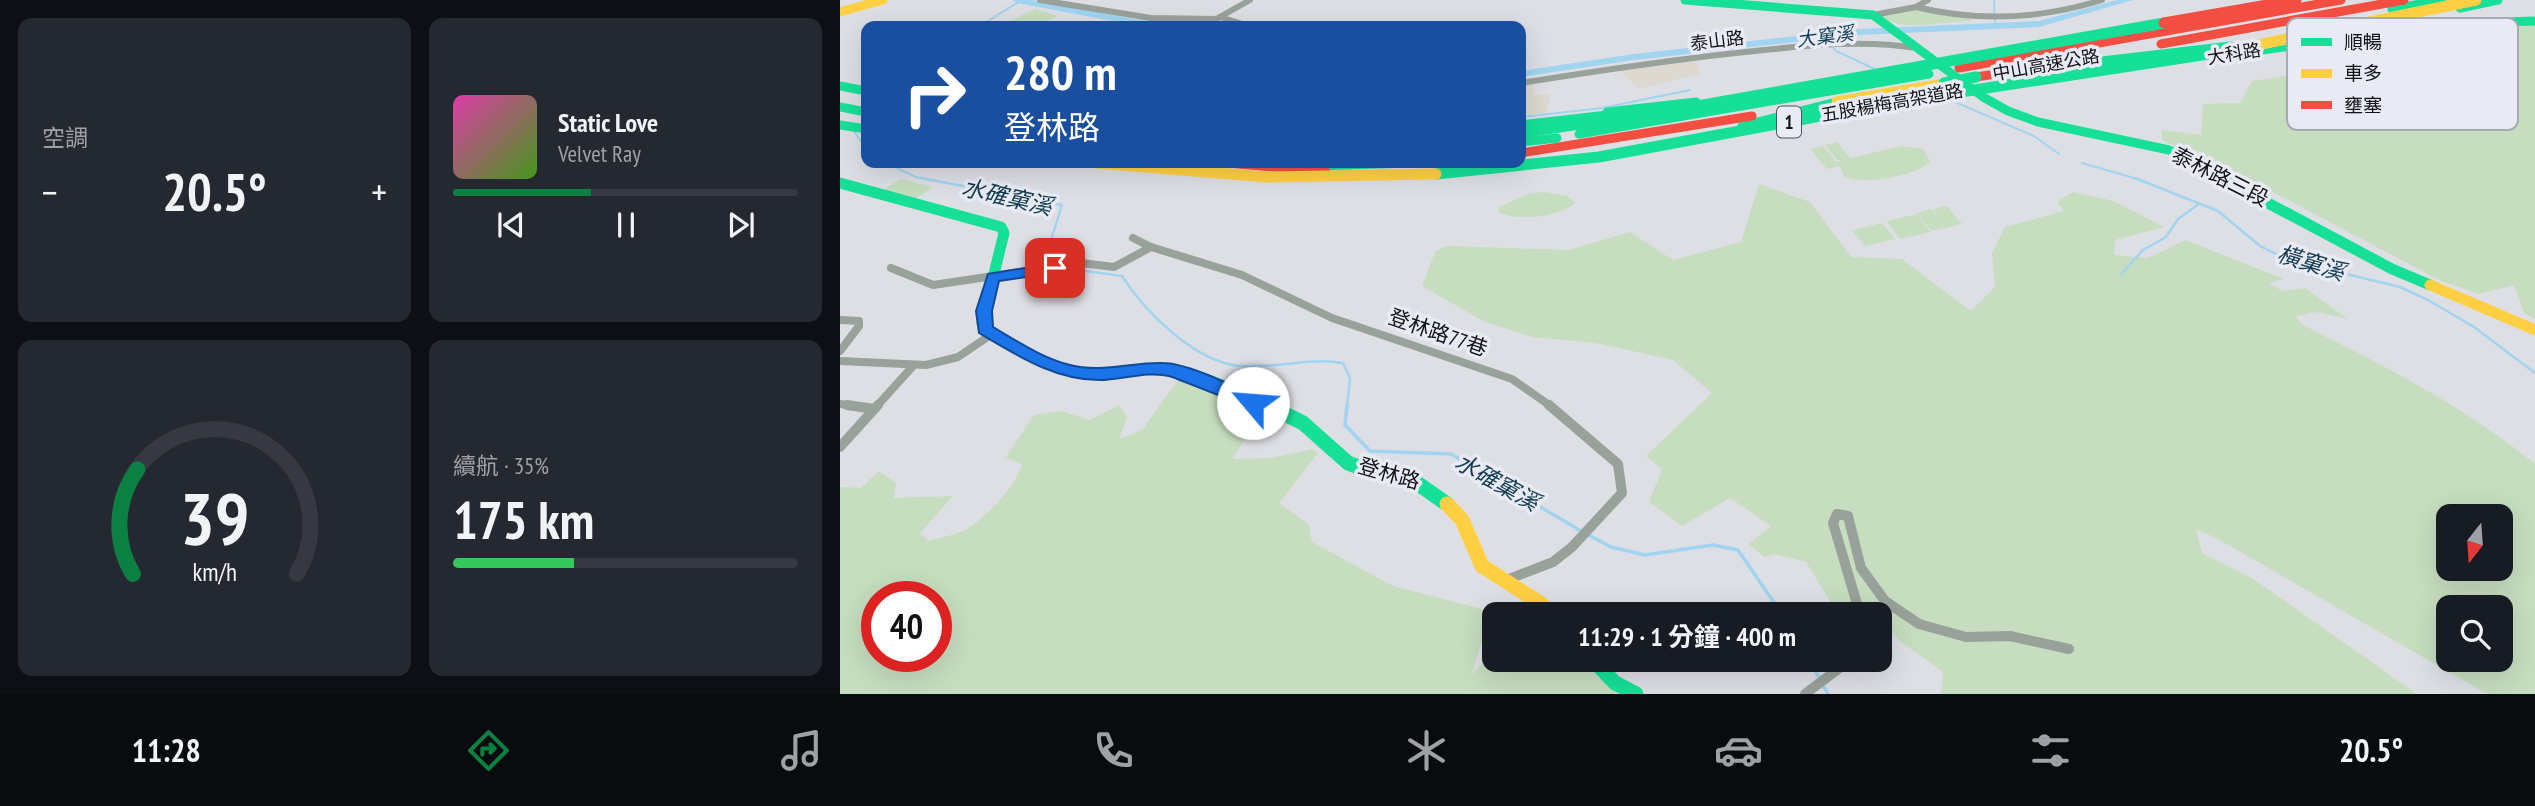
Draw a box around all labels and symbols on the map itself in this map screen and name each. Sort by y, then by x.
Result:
legend [2287,18,2518,130]
water label: 大窠溪 [1795,20,1858,51]
street label: 泰山路 [1689,26,1745,55]
text: 順暢 [2344,30,2382,54]
street label: 大科路 [2205,38,2262,69]
street label: 中山高速公路 [1991,44,2101,85]
text: 車多 [2344,61,2382,85]
street label: 五股楊梅高架道路 [1819,79,1965,126]
text: 壅塞 [2344,93,2382,117]
road number: 1 [1777,106,1801,138]
street label: 泰林路三段 [2167,141,2273,212]
water label: 水確窠溪 [959,172,1058,222]
pin [1025,238,1085,298]
water label: 橫窠溪 [2274,239,2351,287]
street label: 登林路77巷 [1385,303,1491,362]
position arrow [1216,366,1290,440]
water label: 水確窠溪 [1450,447,1547,518]
street label: 登林路 [1355,452,1423,495]
north arrow [2436,504,2513,581]
speed limit sign: 40 [861,581,952,672]

